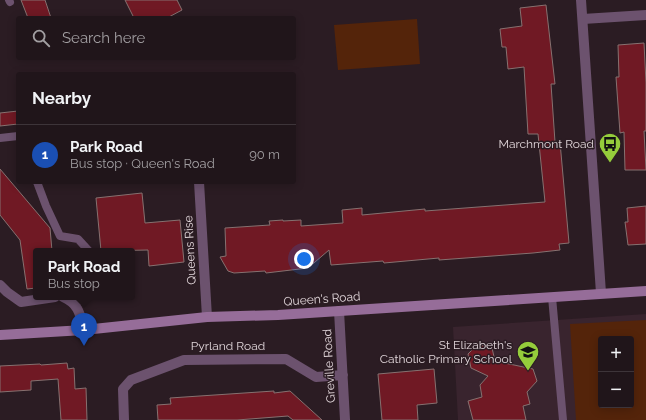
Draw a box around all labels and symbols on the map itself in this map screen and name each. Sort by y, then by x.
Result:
bus stop icon: Marchmont Road [597,131,623,164]
place label: Marchmont Road [498,137,594,151]
street label: Queens Rise [181,215,199,285]
your location [294,249,314,269]
street label: Queen's Road [283,289,361,309]
pin: 1 [71,313,97,346]
street label: Greville Road [320,329,338,403]
place label: St Elizabeth's Catholic Primary School [380,338,513,366]
street label: Pyrland Road [191,339,265,353]
school or university icon: St Elizabeth's Catholic Primary School [515,339,541,372]

